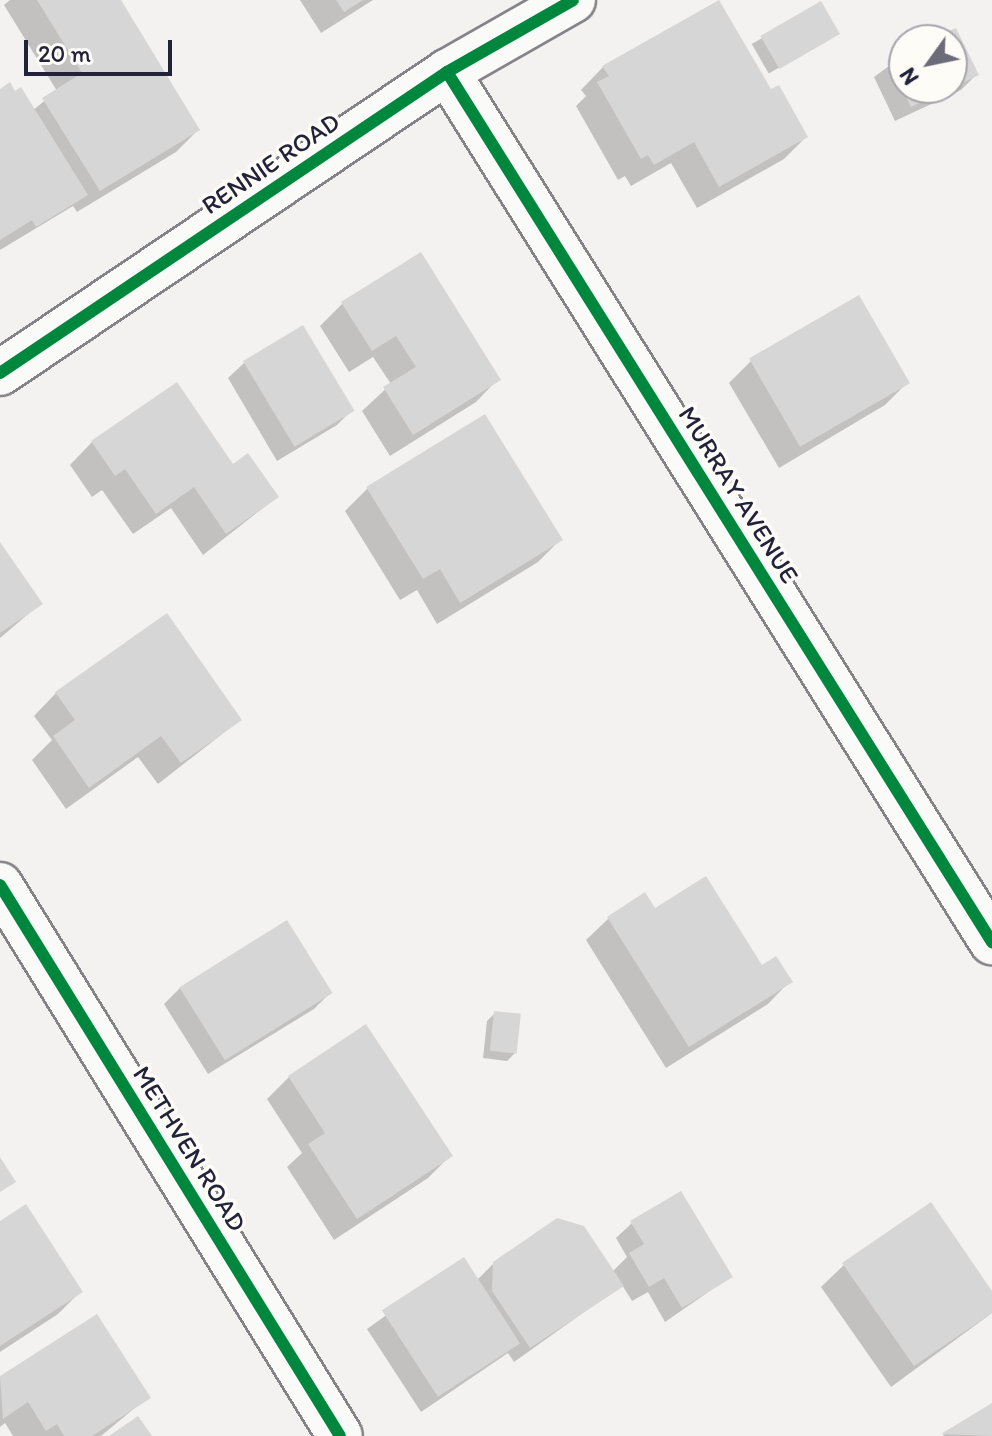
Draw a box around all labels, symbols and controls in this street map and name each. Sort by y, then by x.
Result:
scale bar [28,24,176,74]
north arrow [888,24,968,104]
text: 20 m [38,39,91,68]
text: N [894,63,925,90]
street label: RENNIE ROAD [196,106,346,222]
street label: MURRAY AVENUE [671,401,805,589]
street label: METHVEN ROAD [126,1061,252,1237]

